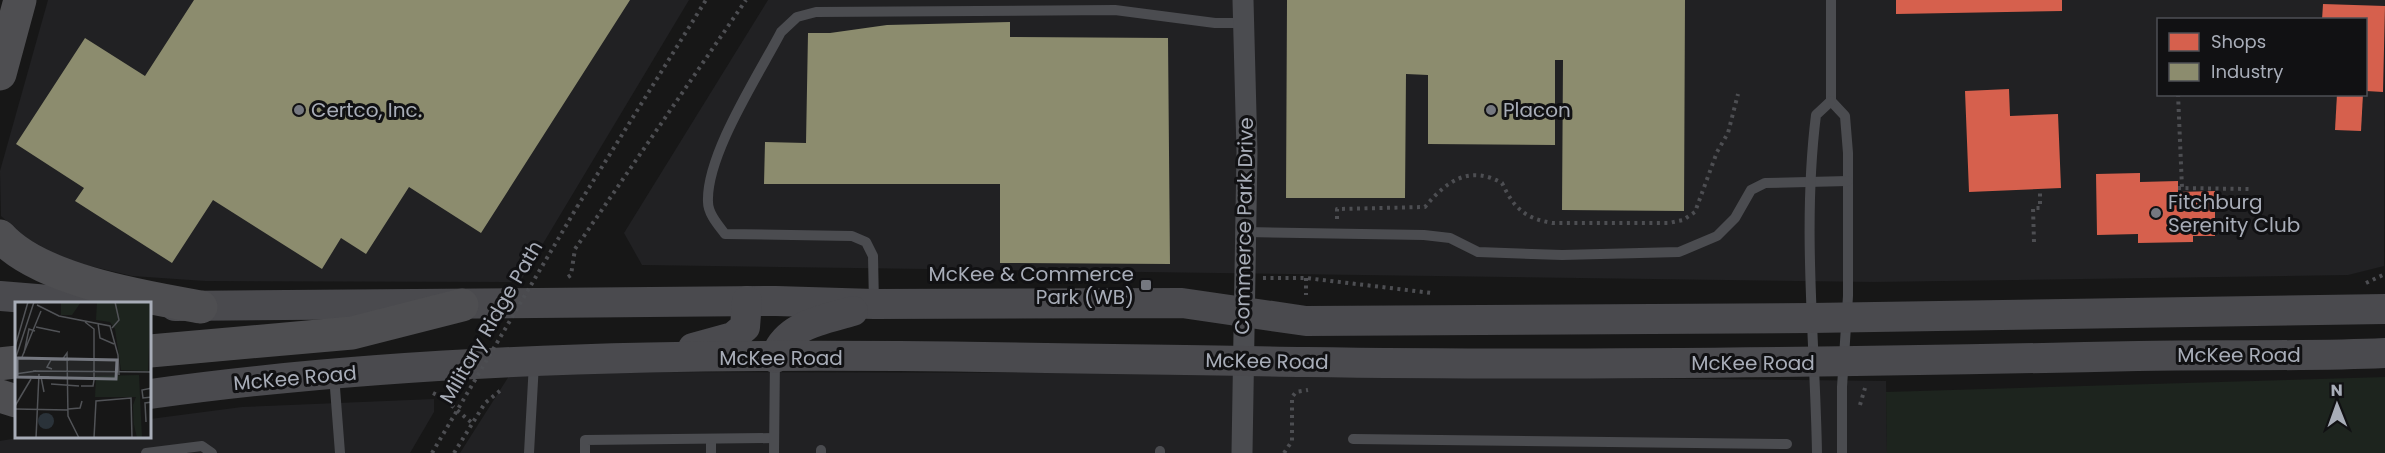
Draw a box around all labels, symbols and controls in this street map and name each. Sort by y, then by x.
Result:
legend [2157,18,2367,96]
text: Shops [2211,29,2266,54]
text: Industry [2211,59,2283,84]
place label: Certco, Inc. [311,96,422,124]
place label: Placon [1503,96,1571,124]
marker: Certco, Inc. [292,103,306,117]
marker: Placon [1484,103,1498,117]
street label: Commerce Park Drive [1228,117,1260,335]
place label: Fitchburg Serenity Club [2168,188,2300,239]
marker: Fitchburg Serenity Club [2149,206,2163,220]
street label: Military Ridge Path [433,235,549,409]
place label: McKee & Commerce Park (WB) [929,260,1134,311]
marker: McKee & Commerce Park (WB) [1139,278,1153,292]
inset map [15,302,152,438]
street label: McKee Road [2177,341,2301,369]
street label: McKee Road [719,344,843,372]
street label: McKee Road [1205,346,1329,376]
street label: McKee Road [1691,349,1815,377]
street label: McKee Road [232,359,358,397]
north arrow [2307,375,2367,435]
text: N [2331,379,2343,402]

